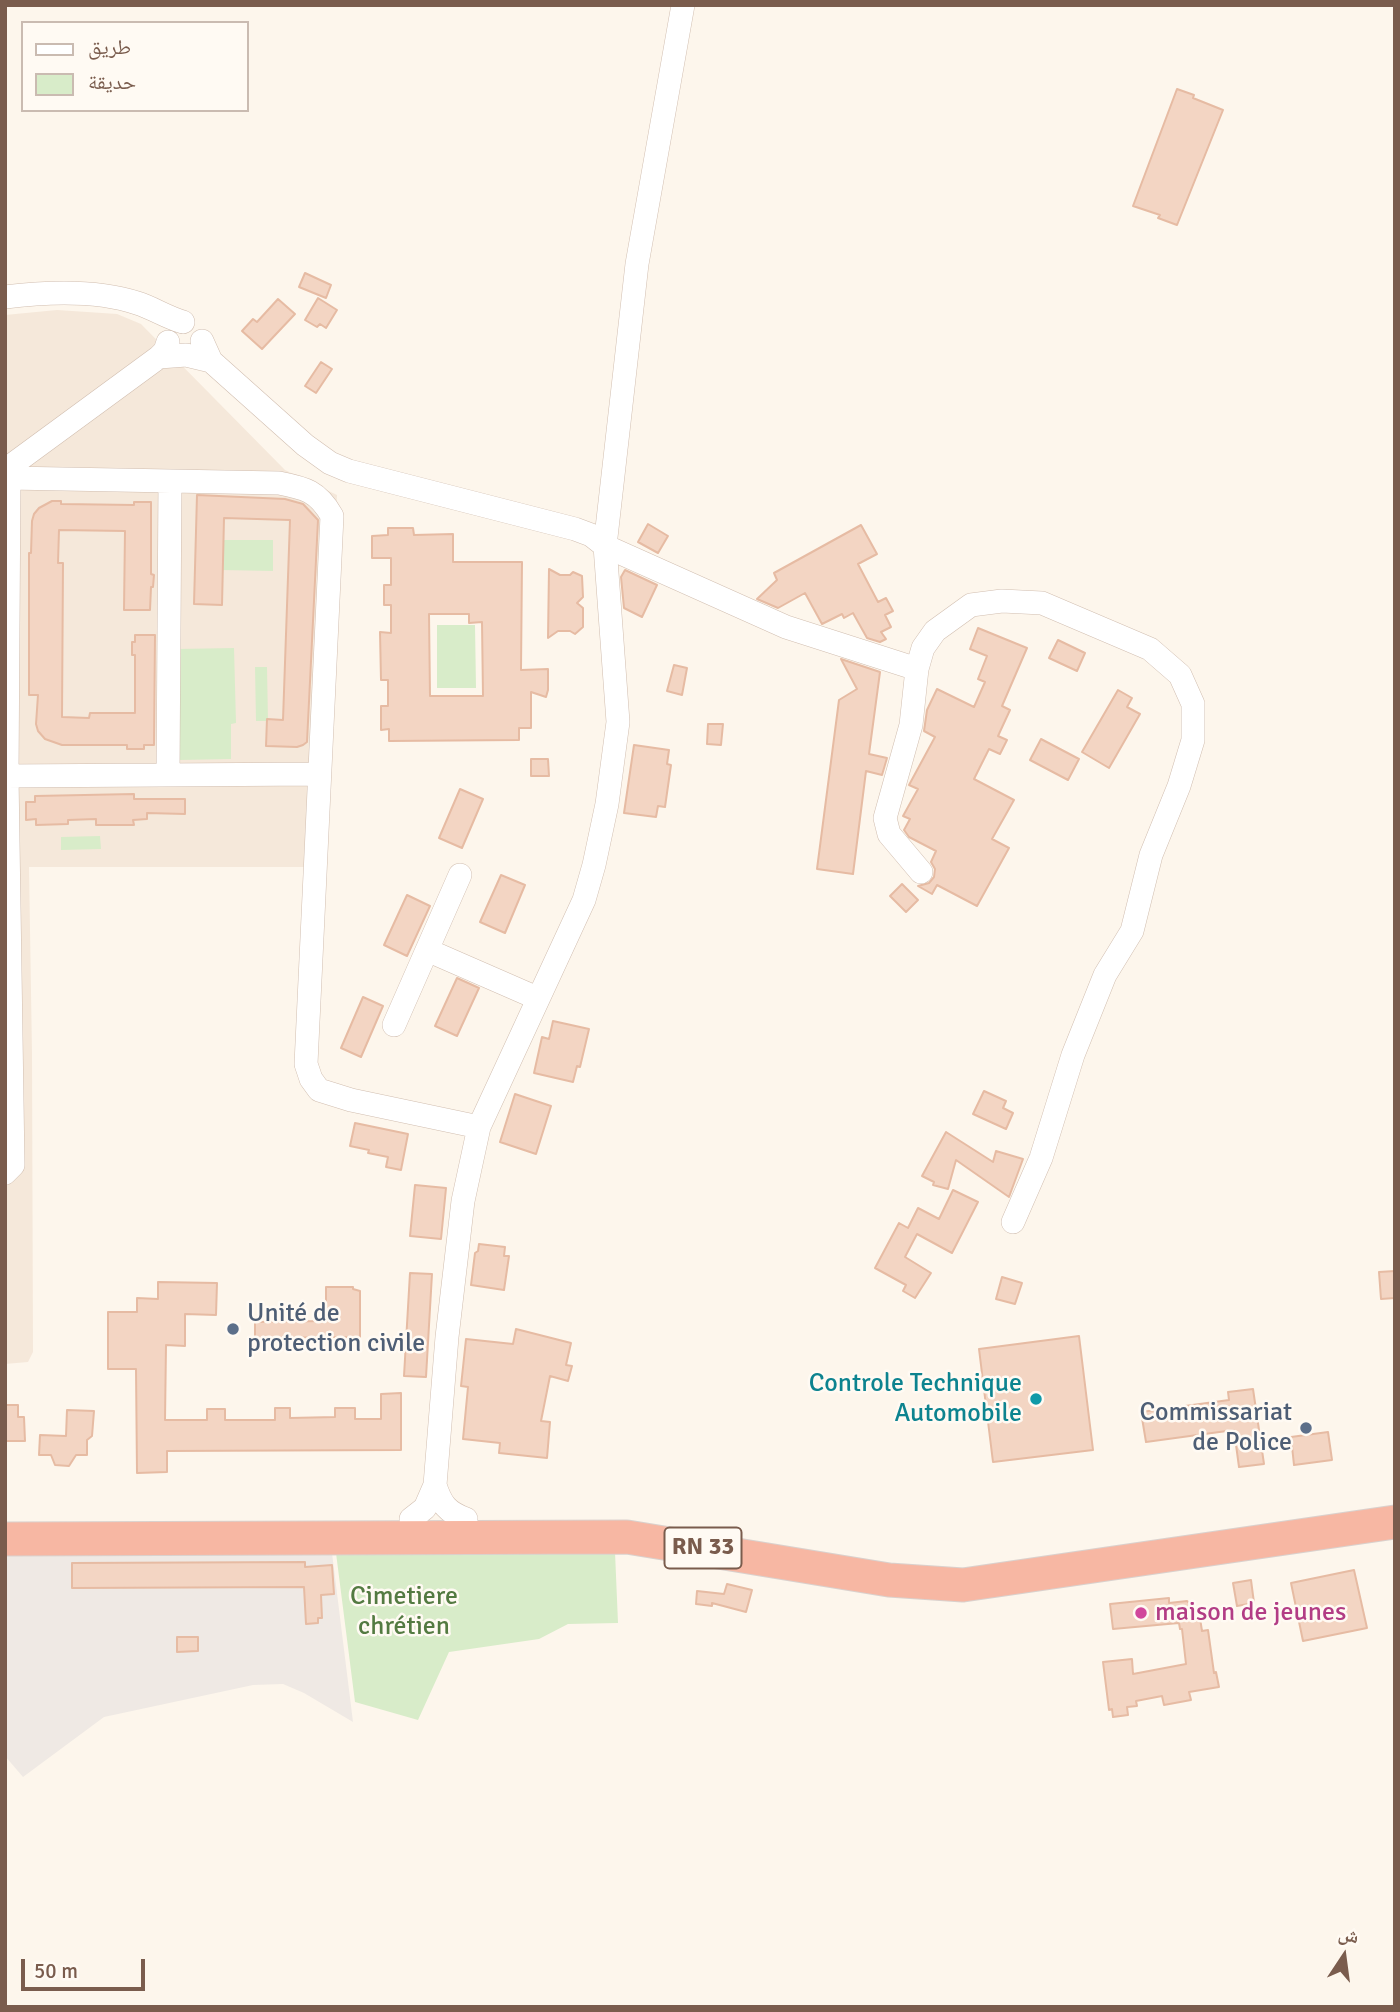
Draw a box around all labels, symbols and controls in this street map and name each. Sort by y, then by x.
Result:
legend [21,21,248,112]
text: طريق [88,34,131,60]
text: حديقة [88,69,136,95]
place label: Unité de protection civile [247,1298,425,1360]
marker: Unité de protection civile [225,1321,241,1337]
place label: Controle Technique Automobile [809,1368,1022,1430]
marker: Controle Technique Automobile [1028,1391,1044,1407]
place label: Commissariat de Police [1139,1397,1292,1458]
marker: Commissariat de Police [1298,1420,1314,1436]
road number: RN 33 [664,1528,742,1568]
park label: Cimetiere chrétien [350,1581,458,1642]
place label: maison de jeunes [1155,1597,1346,1629]
marker: maison de jeunes [1133,1605,1149,1621]
north arrow [1309,1921,1379,1991]
text: ش [1336,1922,1361,1949]
scale bar [24,1946,149,1990]
text: 50 m [34,1958,78,1984]

